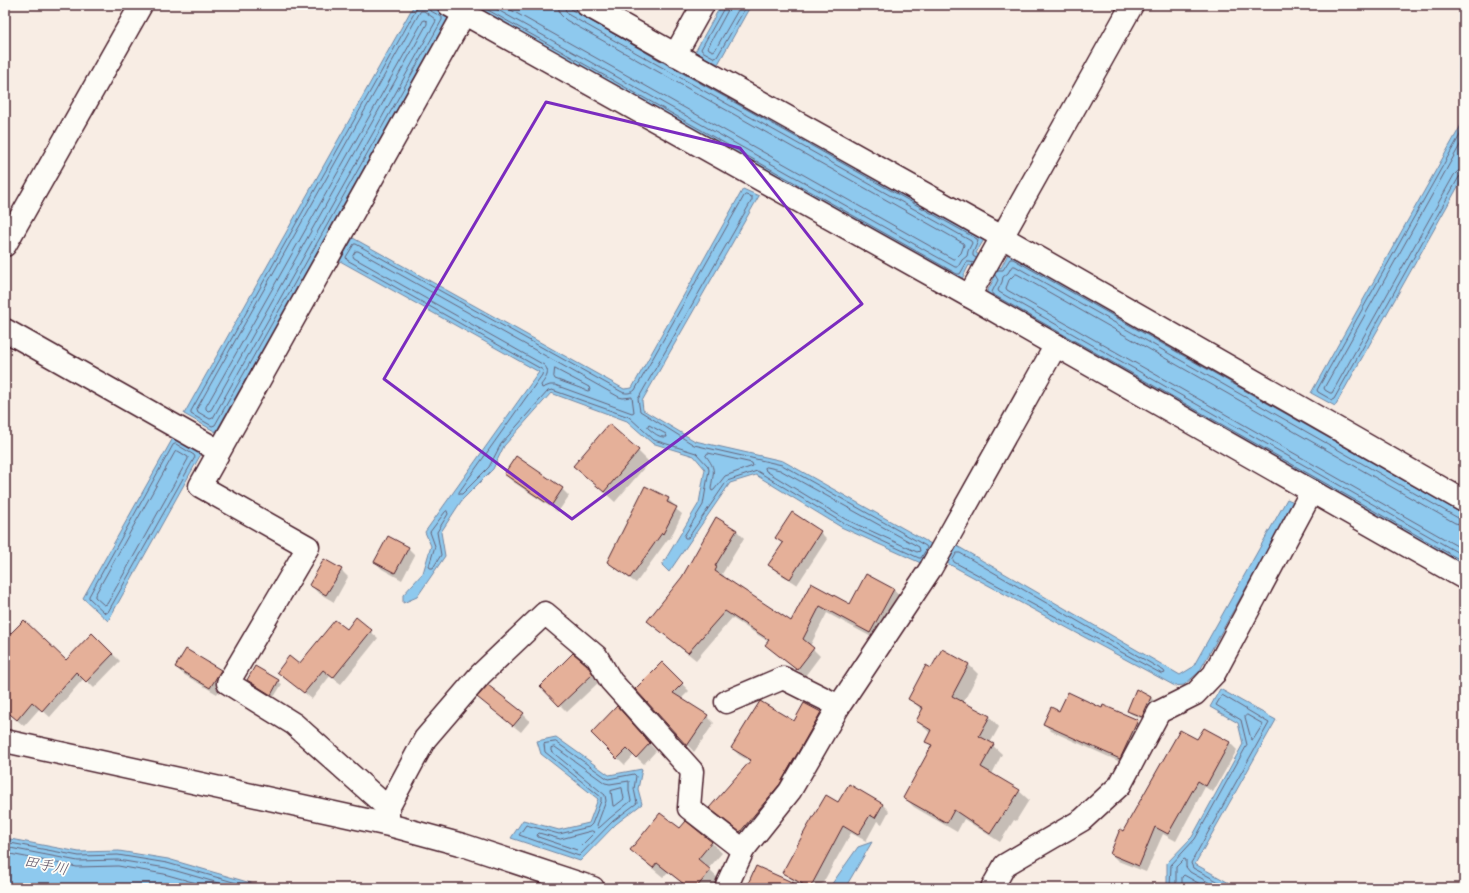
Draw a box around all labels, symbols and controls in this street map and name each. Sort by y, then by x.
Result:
water label: 田手川 [22,850,70,878]

